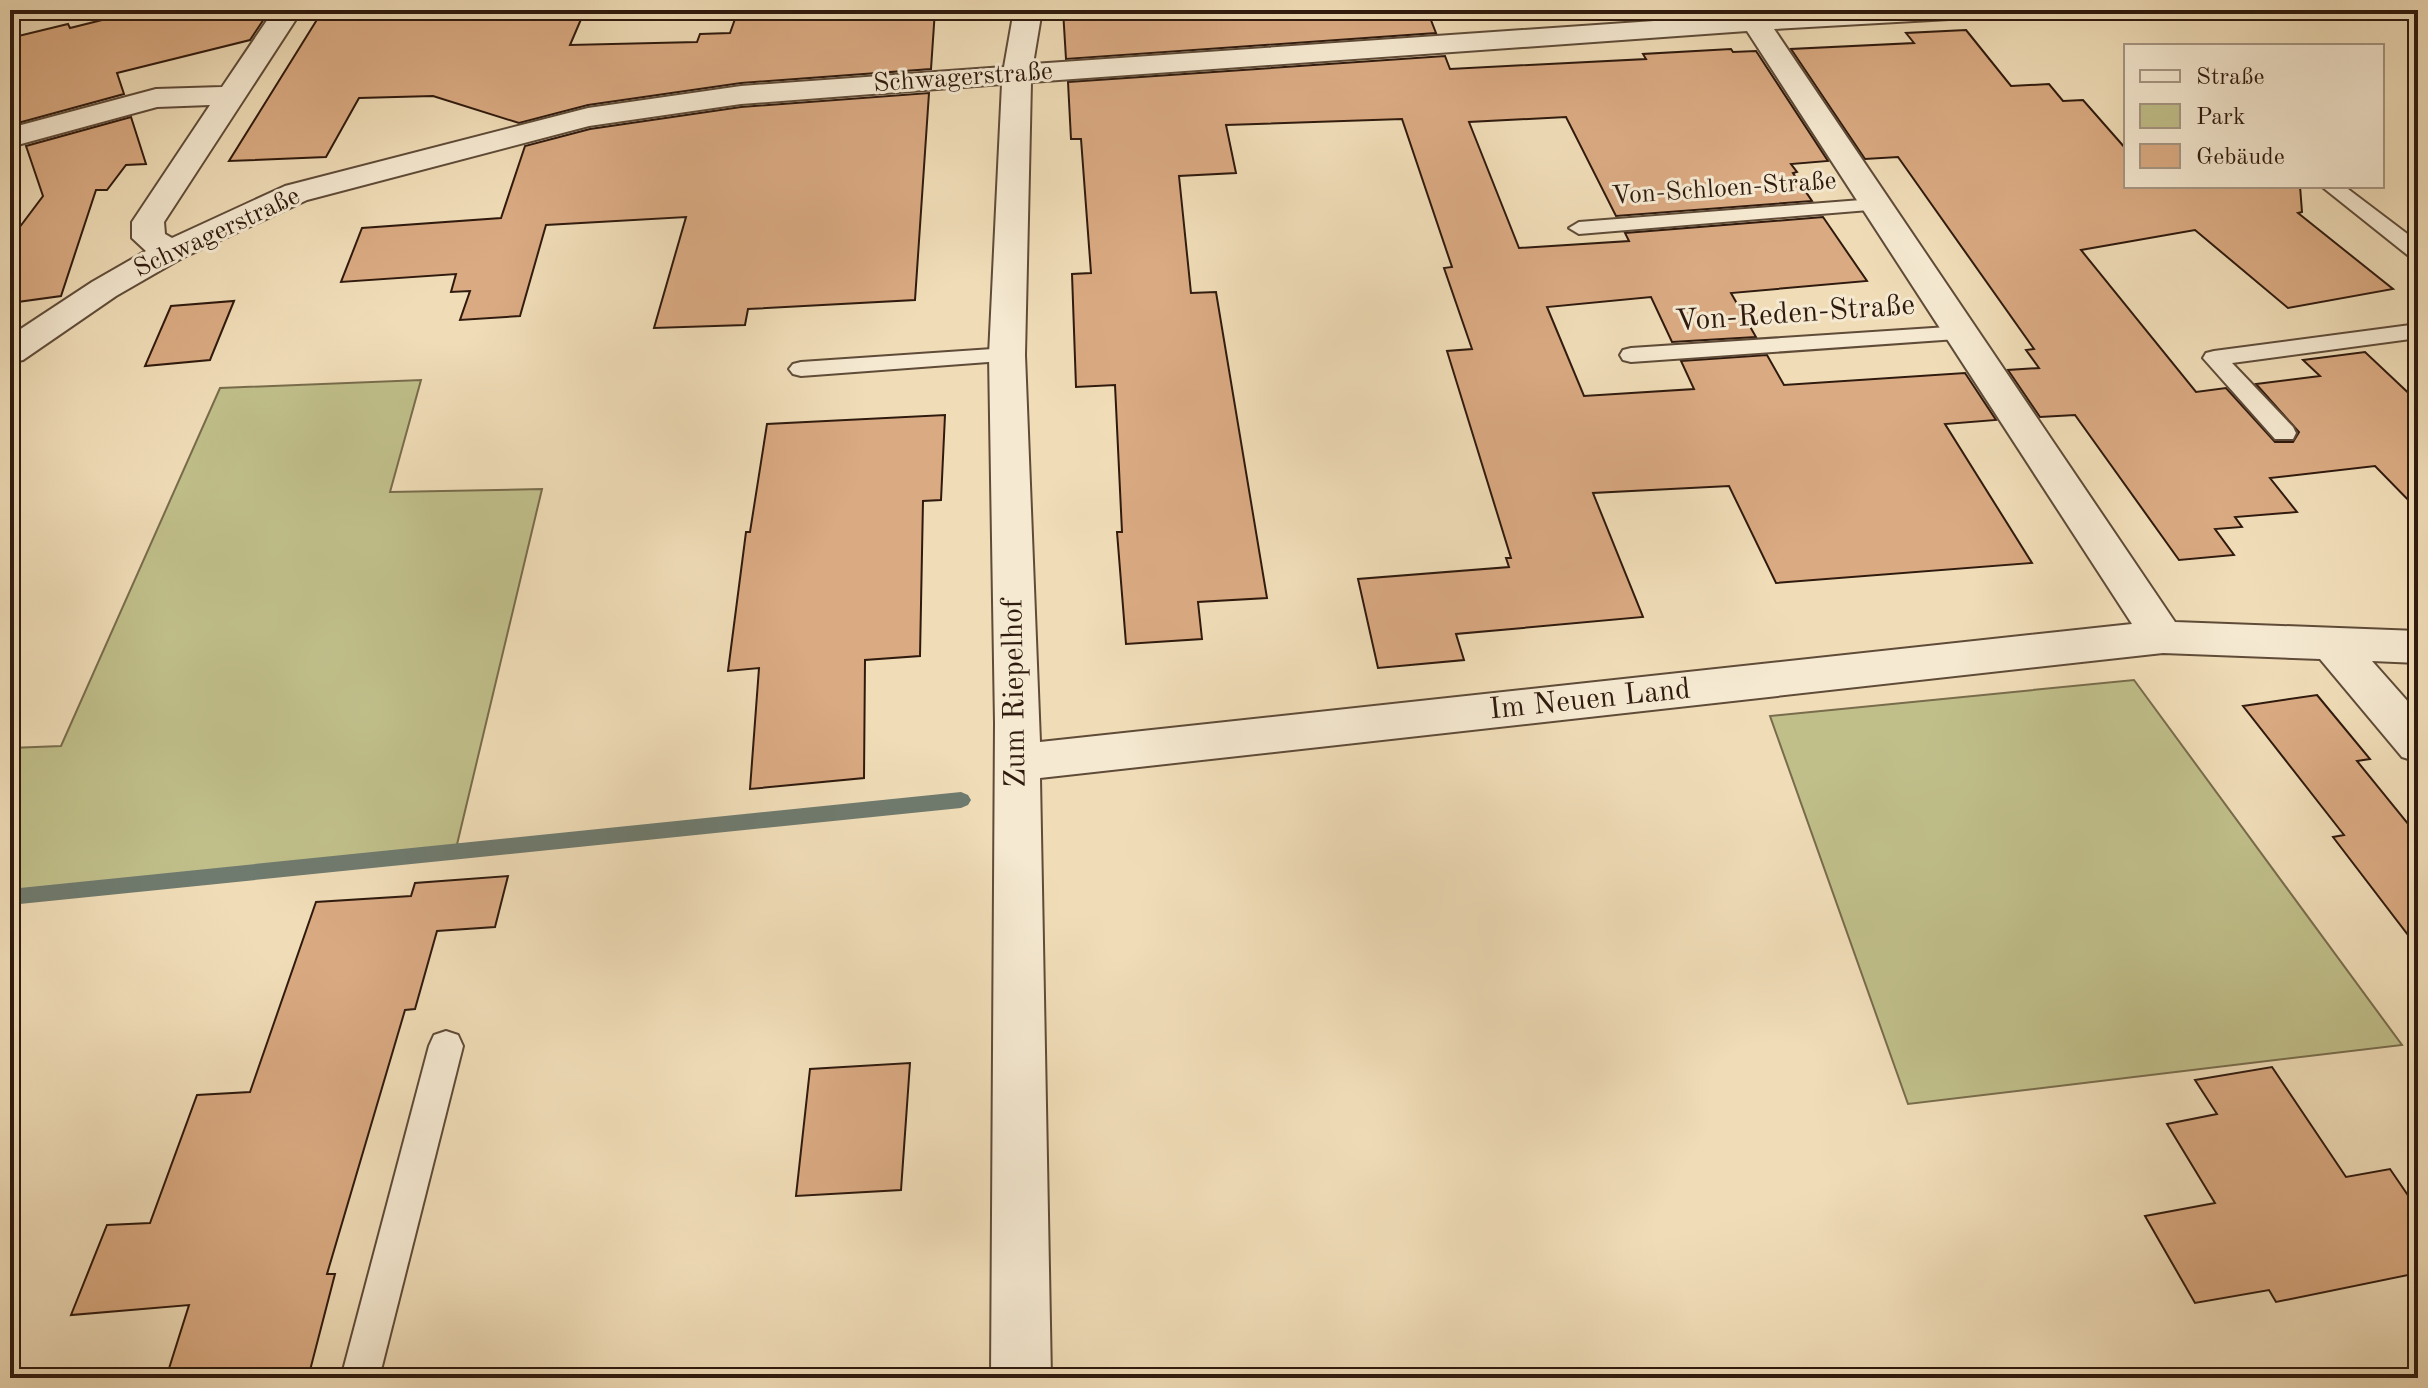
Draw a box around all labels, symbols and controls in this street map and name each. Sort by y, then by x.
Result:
legend [2124,44,2384,188]
street label: Schwagerstraße [872,59,1054,97]
text: Straße [2196,66,2265,90]
text: Park [2196,106,2245,130]
text: Gebäude [2196,146,2285,170]
street label: Von-Schloen-Straße [1611,168,1837,210]
street label: Schwagerstraße [130,183,304,283]
street label: Von-Reden-Straße [1674,291,1916,337]
street label: Zum Riepelhof [998,597,1032,788]
street label: Im Neuen Land [1488,675,1692,725]

